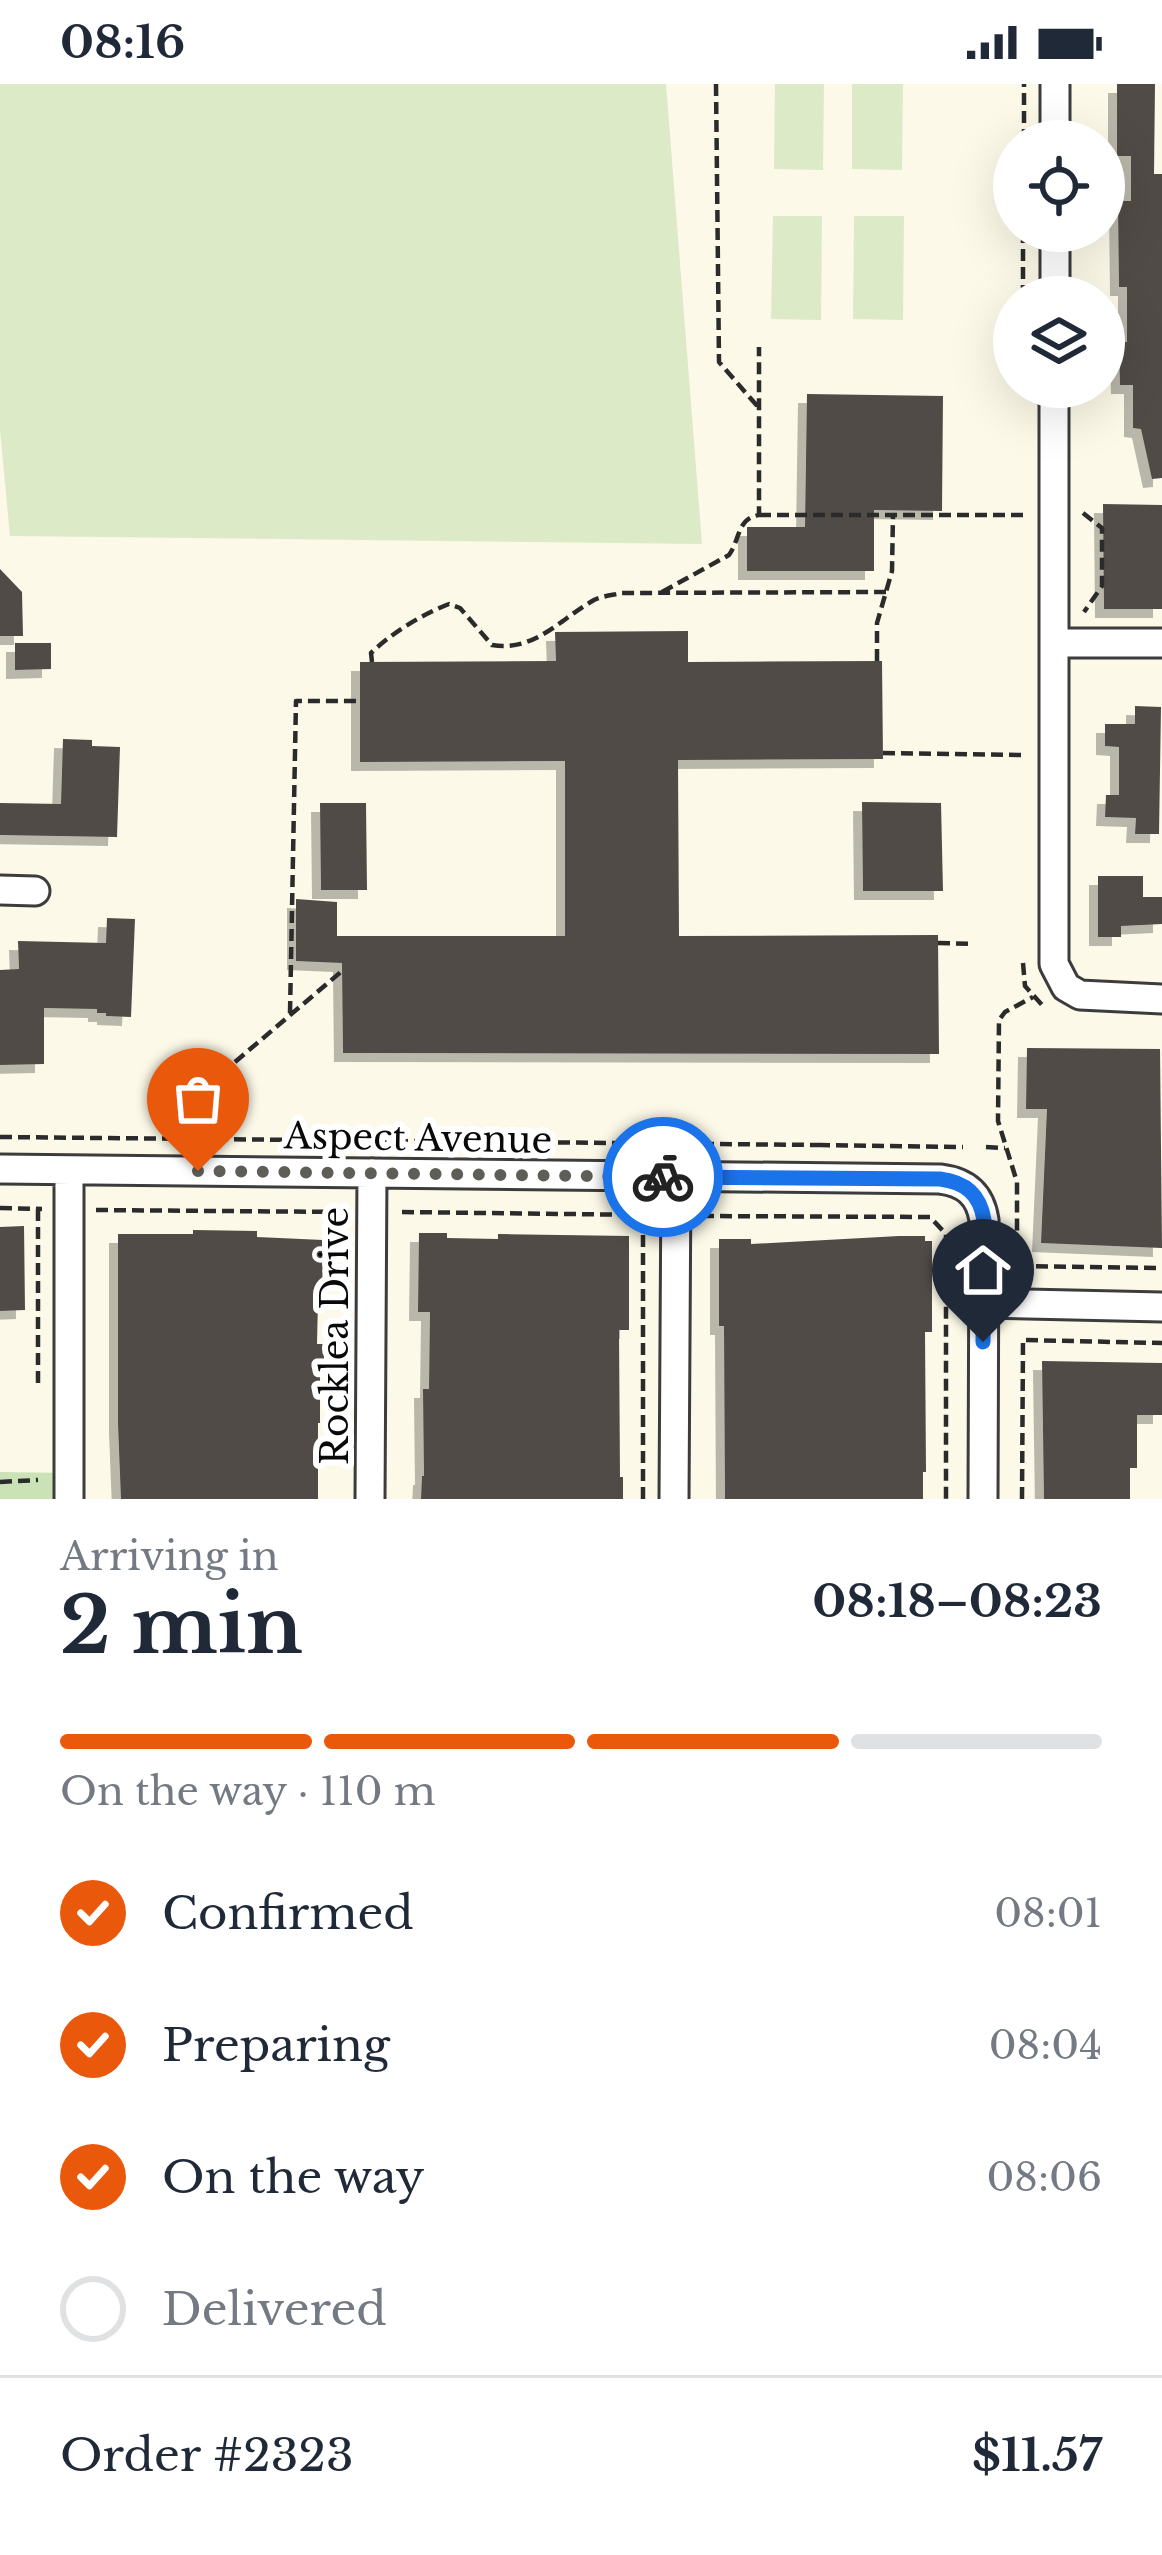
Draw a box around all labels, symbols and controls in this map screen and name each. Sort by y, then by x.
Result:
text: 08:16 [60,14,185,70]
map controls [993,120,1125,408]
button: locate [993,120,1125,252]
button: layers [993,276,1125,408]
pin [147,1048,249,1171]
icon: bag [165,1066,231,1132]
street label: Aspect Avenue [283,1113,552,1163]
courier [603,1117,723,1237]
icon: bike [630,1144,696,1210]
street label: Rocklea Drive [313,1207,358,1465]
pin [932,1219,1034,1342]
icon: home [950,1237,1016,1303]
text: Arriving in [60,1532,279,1581]
text: 08:18–08:23 [812,1573,1102,1629]
text: 2 min [60,1577,303,1674]
text: On the way · 110 m [60,1767,436,1816]
icon: check [60,1880,126,1946]
text: Confirmed [162,1885,414,1941]
text: 08:01 [994,1889,1102,1938]
icon: check [60,2012,126,2078]
text: Preparing [162,2017,390,2073]
text: 08:04 [989,2021,1102,2070]
icon: check [60,2144,126,2210]
text: On the way [162,2149,425,2205]
text: 08:06 [986,2153,1102,2202]
text: Delivered [162,2281,387,2337]
text: Order #2323 [60,2427,354,2483]
text: $11.57 [972,2427,1102,2483]

